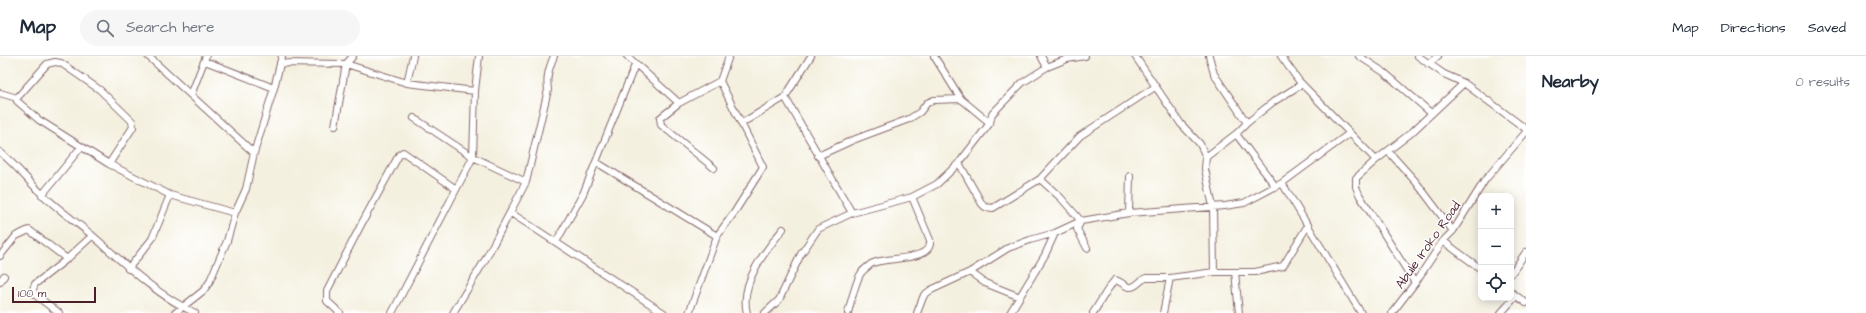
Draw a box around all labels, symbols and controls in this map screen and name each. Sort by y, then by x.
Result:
search box [80,10,360,46]
text: Map [20,14,56,41]
icon: search [94,17,116,39]
text: Search here [126,17,215,38]
text: Map [1672,18,1699,38]
text: Directions [1721,18,1786,38]
text: Saved [1808,18,1846,38]
text: Nearby [1542,70,1599,94]
text: 0 results [1795,73,1850,91]
map controls [1478,193,1514,301]
button: + [1478,193,1514,229]
street label: Abule Iroko Road [1391,197,1465,292]
button: − [1478,229,1514,265]
button: locate [1478,265,1514,301]
scale bar [12,285,96,304]
text: 100 m [18,286,46,301]

